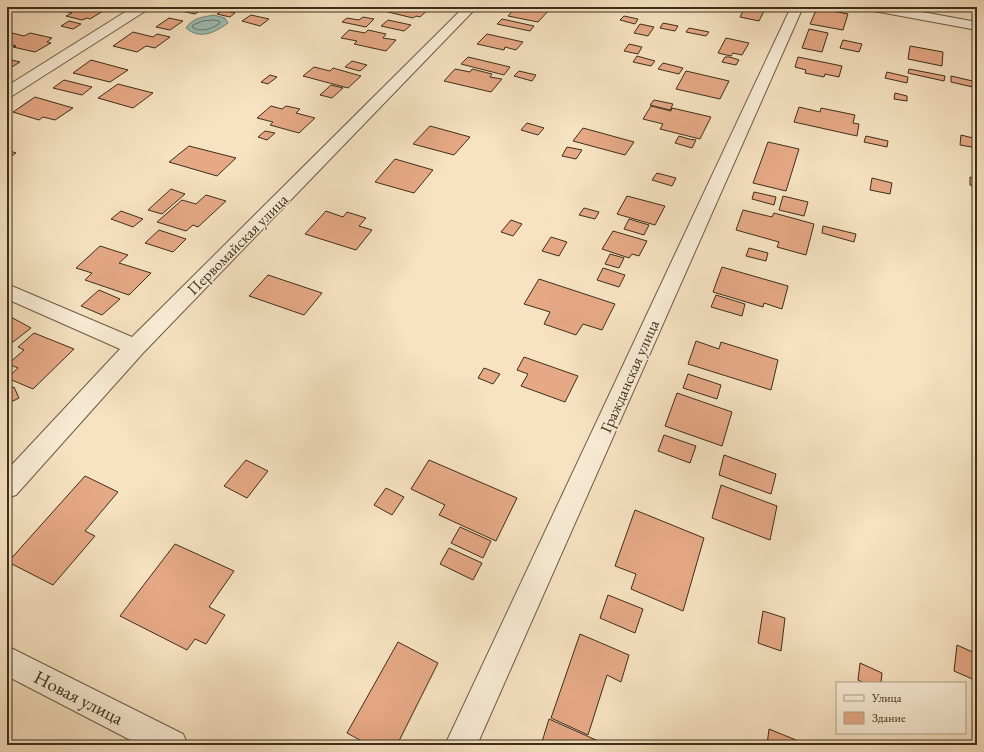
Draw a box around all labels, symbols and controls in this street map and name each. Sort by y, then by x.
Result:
street label: Первомайская улица [182,189,293,299]
street label: Гражданская улица [595,316,664,436]
street label: Новая улица [30,664,128,731]
legend [836,682,966,734]
text: Улица [871,690,902,706]
text: Здание [872,710,906,726]

